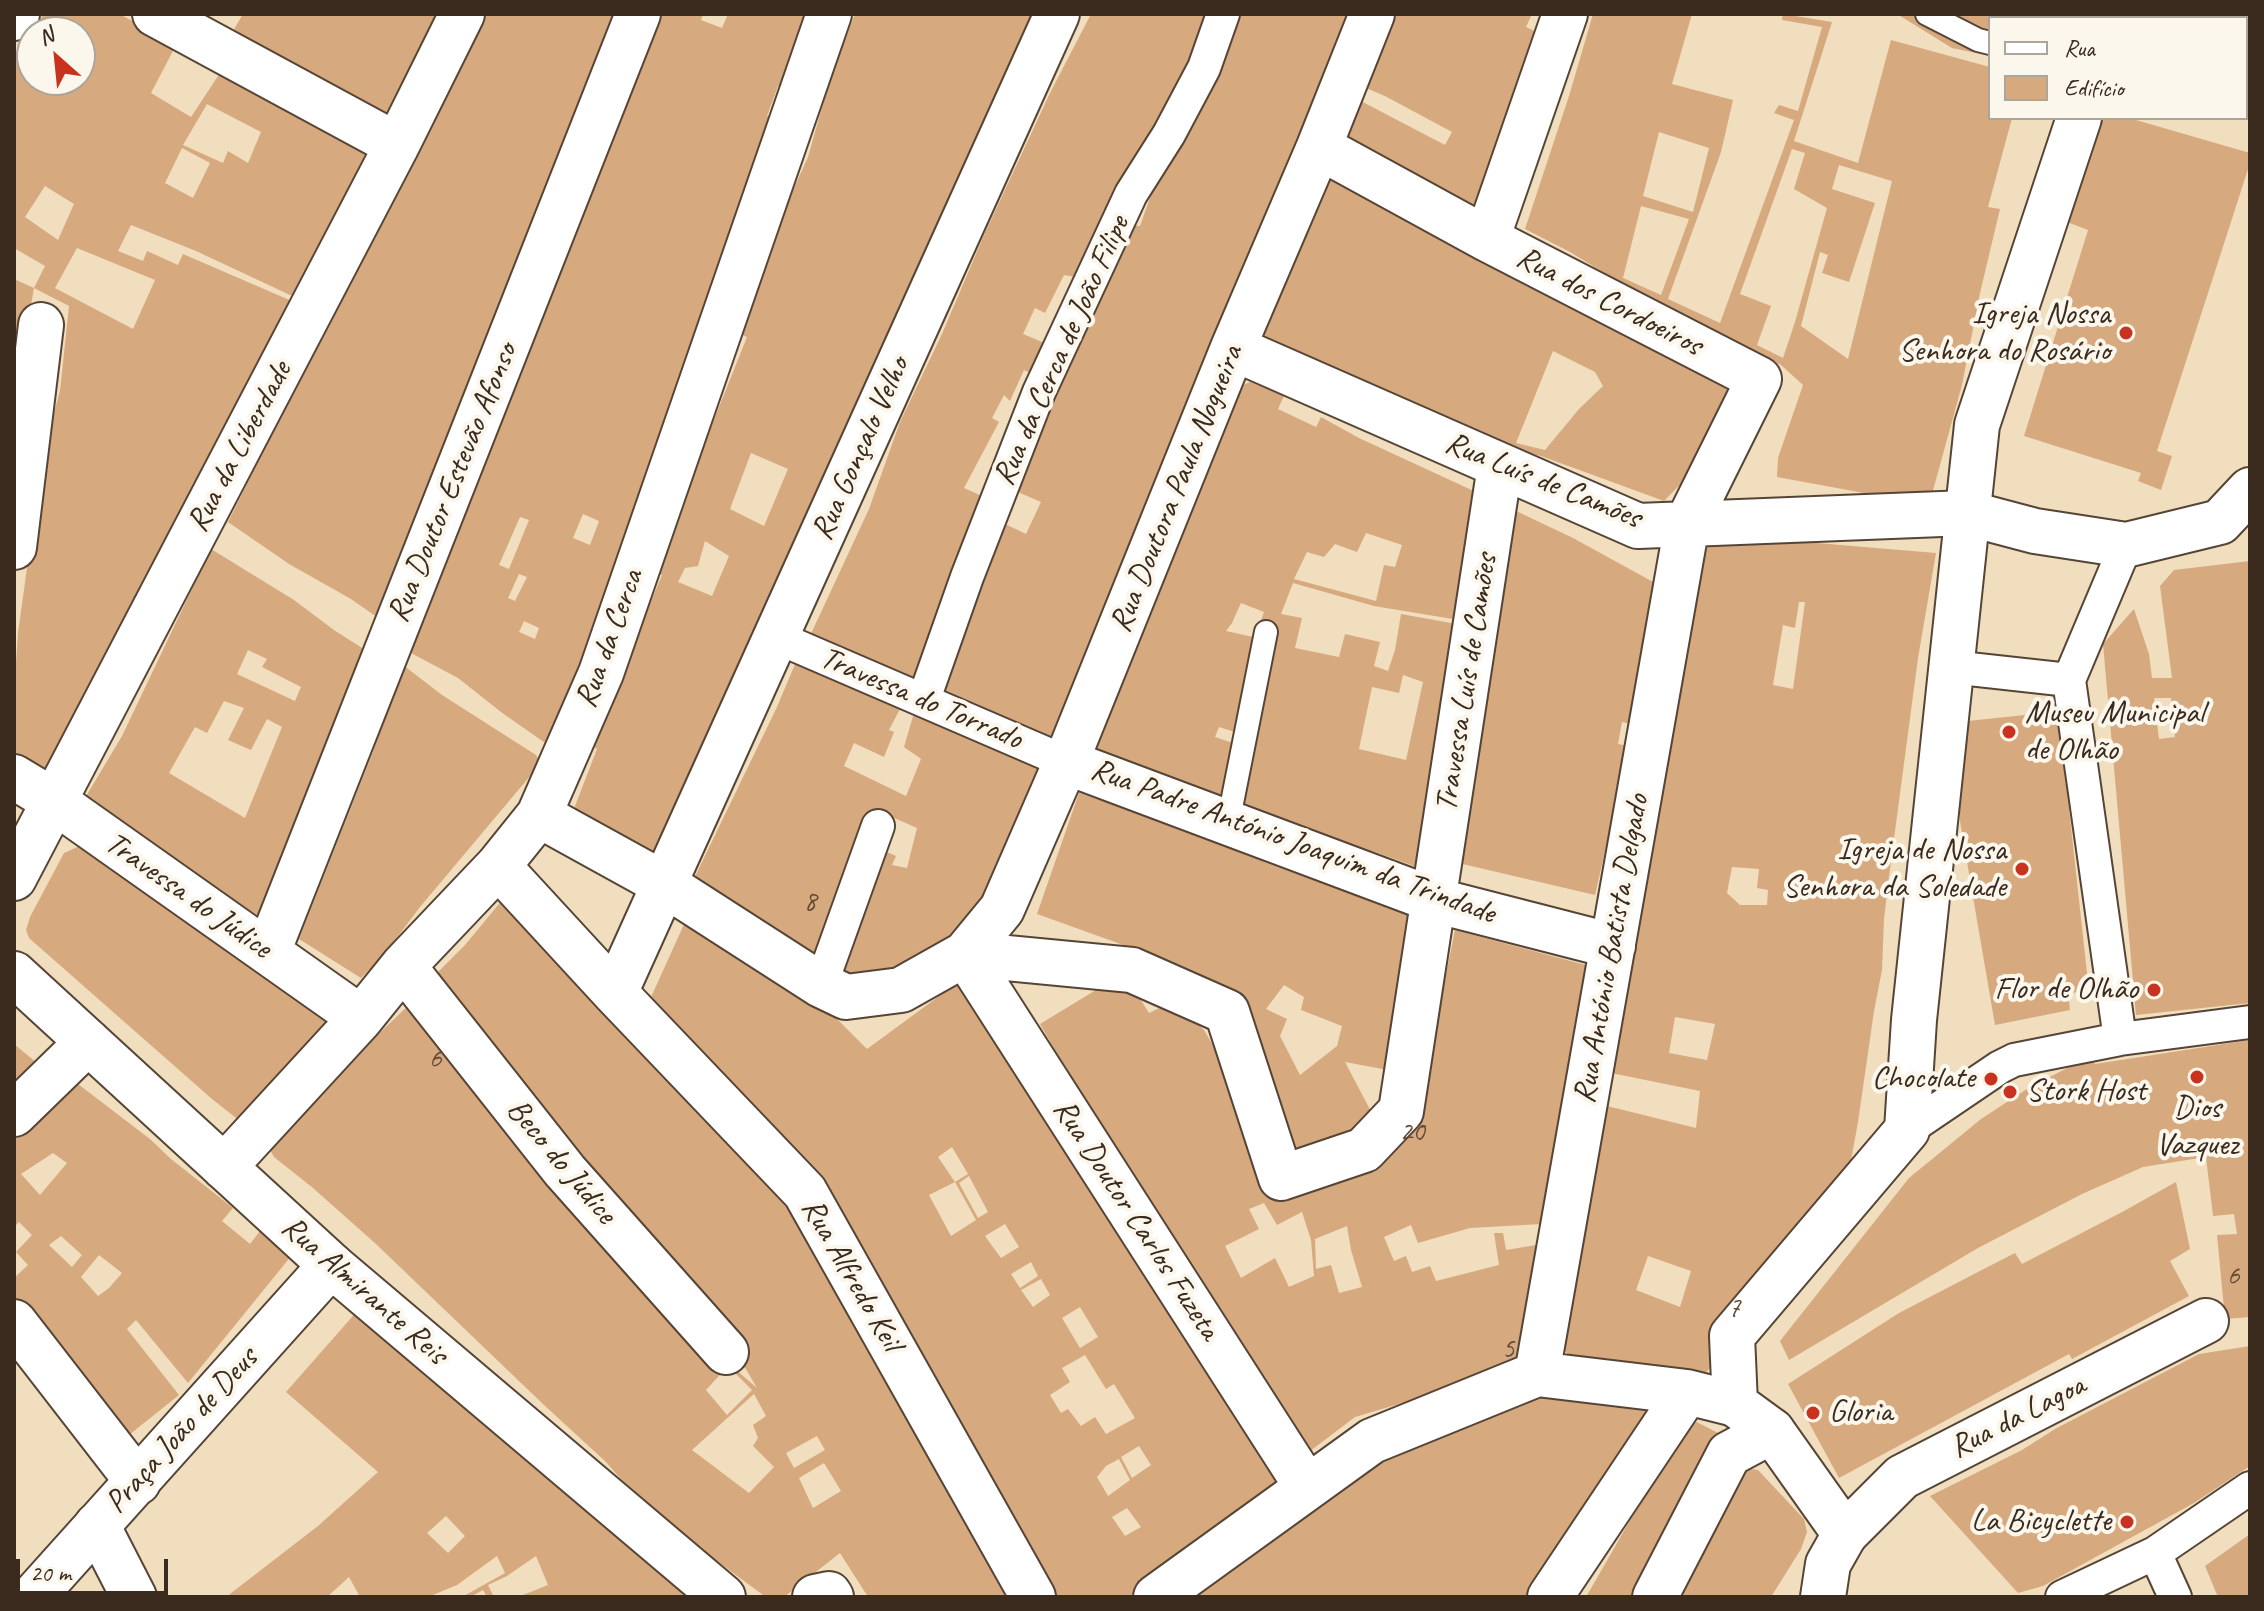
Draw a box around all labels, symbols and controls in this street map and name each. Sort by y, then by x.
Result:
north arrow [16,16,96,96]
legend [1988,16,2248,120]
text: N [34,21,58,52]
text: Rua [2064,33,2095,63]
text: Edifício [2064,73,2124,103]
street label: Rua da Cerca de João Filipe [985,210,1139,492]
street label: Rua dos Cordoeiros [1510,239,1708,365]
place label: Igreja Nossa Senhora do Rosário [1898,296,2110,371]
marker: Igreja Nossa Senhora do Rosário [2117,324,2135,342]
street label: Rua Doutor Estevão Afonso [379,338,527,628]
street label: Rua Doutora Paula Nogueira [1102,340,1252,638]
street label: Rua Gonçalo Velho [804,351,918,547]
street label: Rua da Liberdade [179,355,301,539]
street label: Rua Luís de Camões [1439,424,1647,538]
street label: Travessa Luís de Camões [1428,551,1506,815]
street label: Rua da Cerca [567,565,653,713]
street label: Travessa do Torrado [814,639,1028,759]
place label: Museu Municipal de Olhão [2025,695,2204,770]
marker: Museu Municipal de Olhão [2000,723,2018,741]
street label: Rua Padre António Joaquim da Trindade [1086,751,1500,933]
street label: Rua António Batista Delgado [1566,792,1658,1106]
street label: Travessa do Júdice [97,824,279,968]
place label: Igreja de Nossa Senhora da Soledade [1783,832,2006,907]
marker: Igreja de Nossa Senhora da Soledade [2013,860,2031,878]
house number: 8 [804,886,816,920]
place label: Flor de Olhão [1994,971,2138,1009]
marker: Flor de Olhão [2145,981,2163,999]
house number: 6 [429,1043,441,1077]
place label: Chocolate [1872,1060,1975,1098]
marker: Dios Vazquez [2188,1068,2206,1086]
marker: Chocolate [1982,1070,2000,1088]
place label: Stork Host [2026,1073,2146,1111]
marker: Stork Host [2001,1083,2019,1101]
place label: Dios Vazquez [2156,1090,2238,1165]
street label: Beco do Júdice [498,1092,624,1232]
street label: Rua Doutor Carlos Fuzeta [1044,1093,1228,1347]
house number: 20 [1399,1116,1425,1150]
street label: Rua Alfredo Keil [792,1192,910,1358]
street label: Rua Almirante Reis [273,1208,455,1374]
house number: 6 [2227,1260,2239,1294]
house number: 7 [1728,1292,1740,1326]
house number: 5 [1502,1333,1514,1367]
street label: Praça João de Deus [98,1340,266,1522]
street label: Rua da Lagoa [1944,1367,2092,1467]
place label: Gloria [1829,1394,1892,1432]
marker: Gloria [1804,1404,1822,1422]
place label: La Bicyclette [1971,1503,2111,1541]
marker: La Bicyclette [2118,1513,2136,1531]
scale bar [20,1543,172,1593]
text: 20 m [30,1558,71,1588]

